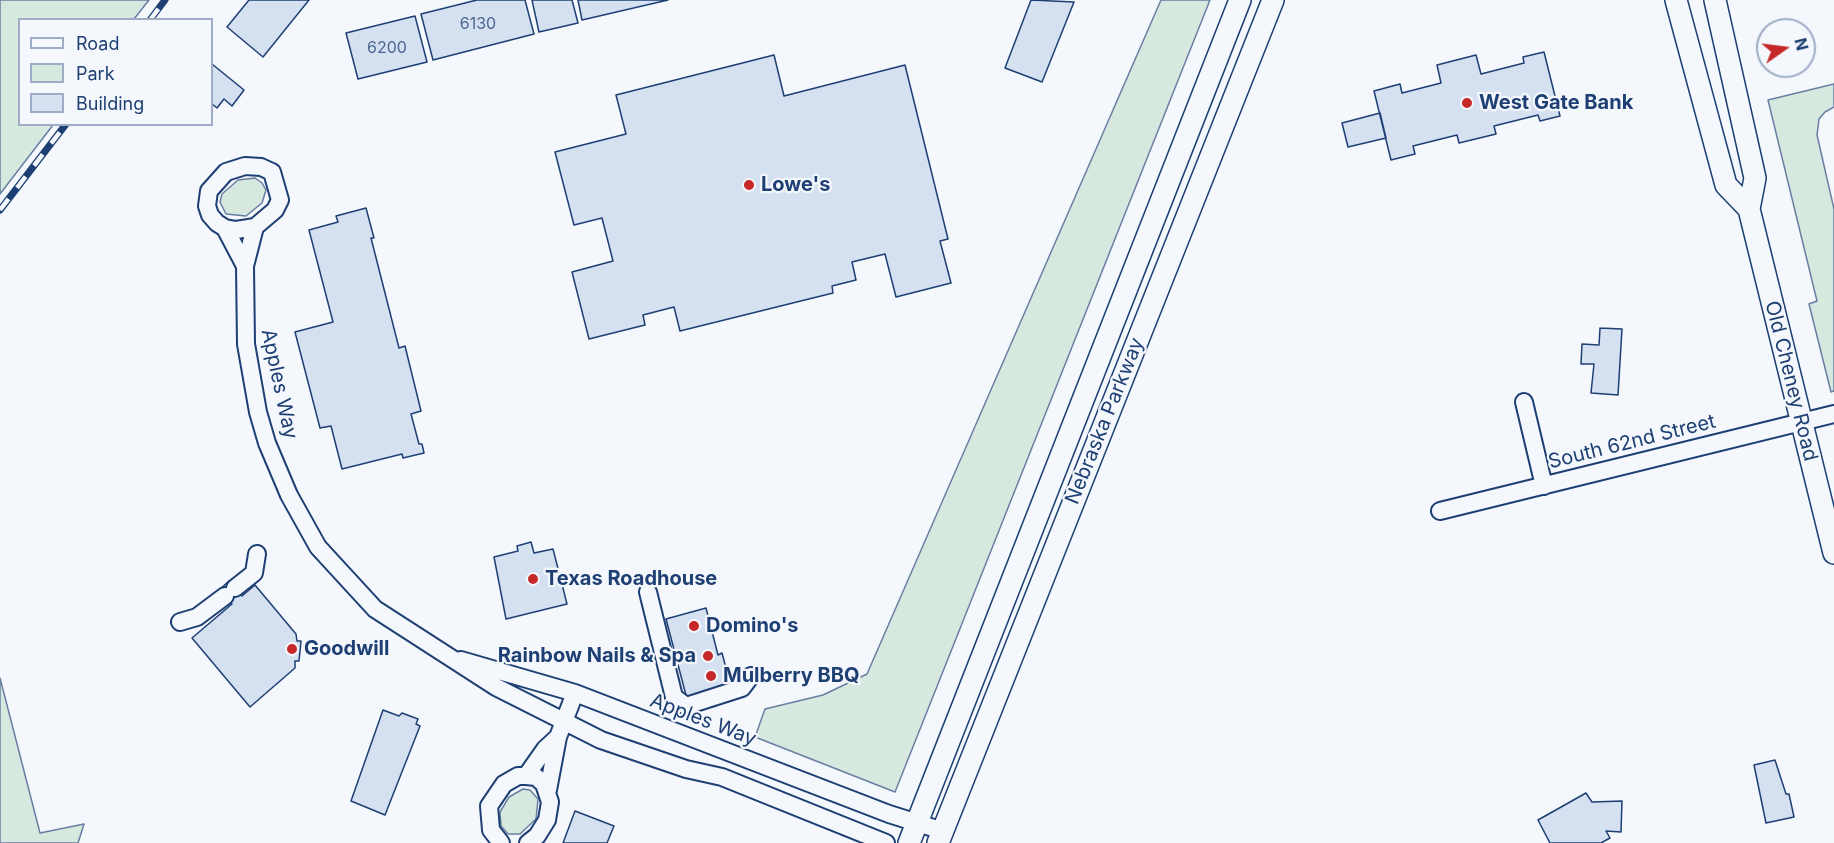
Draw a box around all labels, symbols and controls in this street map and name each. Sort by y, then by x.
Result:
house number: 6130 [460,14,496,34]
legend [18,18,213,126]
north arrow [1756,18,1816,78]
text: Road [76,33,119,54]
text: N [1790,36,1813,52]
house number: 6200 [367,38,407,58]
text: Park [76,63,115,84]
place label: West Gate Bank [1479,91,1633,115]
text: Building [76,93,144,114]
marker: West Gate Bank [1460,96,1474,110]
place label: Lowe's [761,173,830,197]
marker: Lowe's [742,178,756,192]
street label: Old Cheney Road [1759,298,1823,464]
street label: Apples Way [256,327,302,441]
street label: Nebraska Parkway [1061,334,1149,508]
street label: South 62nd Street [1546,410,1718,474]
place label: Texas Roadhouse [545,567,717,591]
marker: Texas Roadhouse [526,572,540,586]
place label: Domino's [706,614,799,638]
marker: Domino's [687,619,701,633]
place label: Goodwill [304,637,389,661]
marker: Goodwill [285,642,299,656]
place label: Rainbow Nails & Spa [498,644,696,668]
marker: Rainbow Nails & Spa [701,649,715,663]
place label: Mulberry BBQ [723,664,860,688]
marker: Mulberry BBQ [704,669,718,683]
street label: Apples Way [646,689,760,751]

